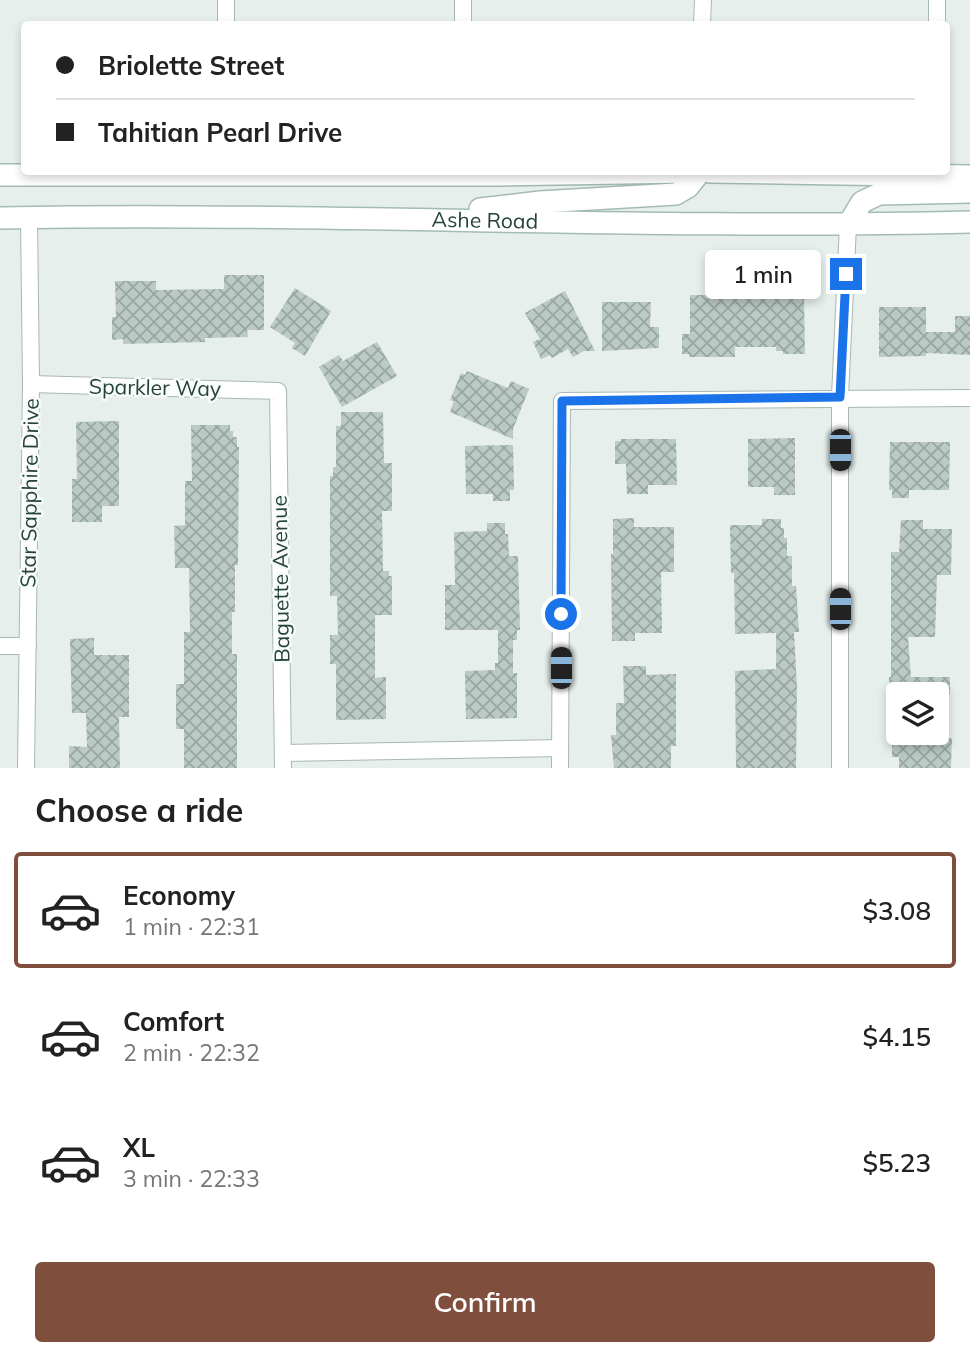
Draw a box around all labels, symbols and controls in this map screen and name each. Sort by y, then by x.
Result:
text: Briolette Street [98,49,284,82]
text: Tahitian Pearl Drive [98,116,342,149]
street label: Ashe Road [432,206,538,234]
callout: 1 min [706,250,822,298]
route end [830,258,862,290]
text: 1 min [733,260,793,289]
street label: Sparkler Way [89,373,221,401]
street label: Star Sapphire Drive [14,398,44,588]
car [830,429,851,471]
street label: Baguette Avenue [266,495,294,663]
car [830,588,851,630]
route start [545,598,577,630]
car [551,647,572,689]
map controls [886,682,949,745]
button: layers [886,682,949,745]
text: Choose a ride [35,790,243,830]
icon: car [39,879,102,942]
text: Economy [123,879,235,912]
text: $3.08 [862,894,931,927]
text: 1 min · 22:31 [123,912,260,941]
icon: car [39,1005,102,1068]
text: Comfort [123,1005,224,1038]
text: $4.15 [862,1020,931,1053]
text: 2 min · 22:32 [123,1038,260,1067]
icon: car [39,1131,102,1194]
text: XL [123,1131,155,1164]
text: $5.23 [862,1146,931,1179]
text: 3 min · 22:33 [123,1164,260,1193]
button: Confirm [35,1262,935,1342]

